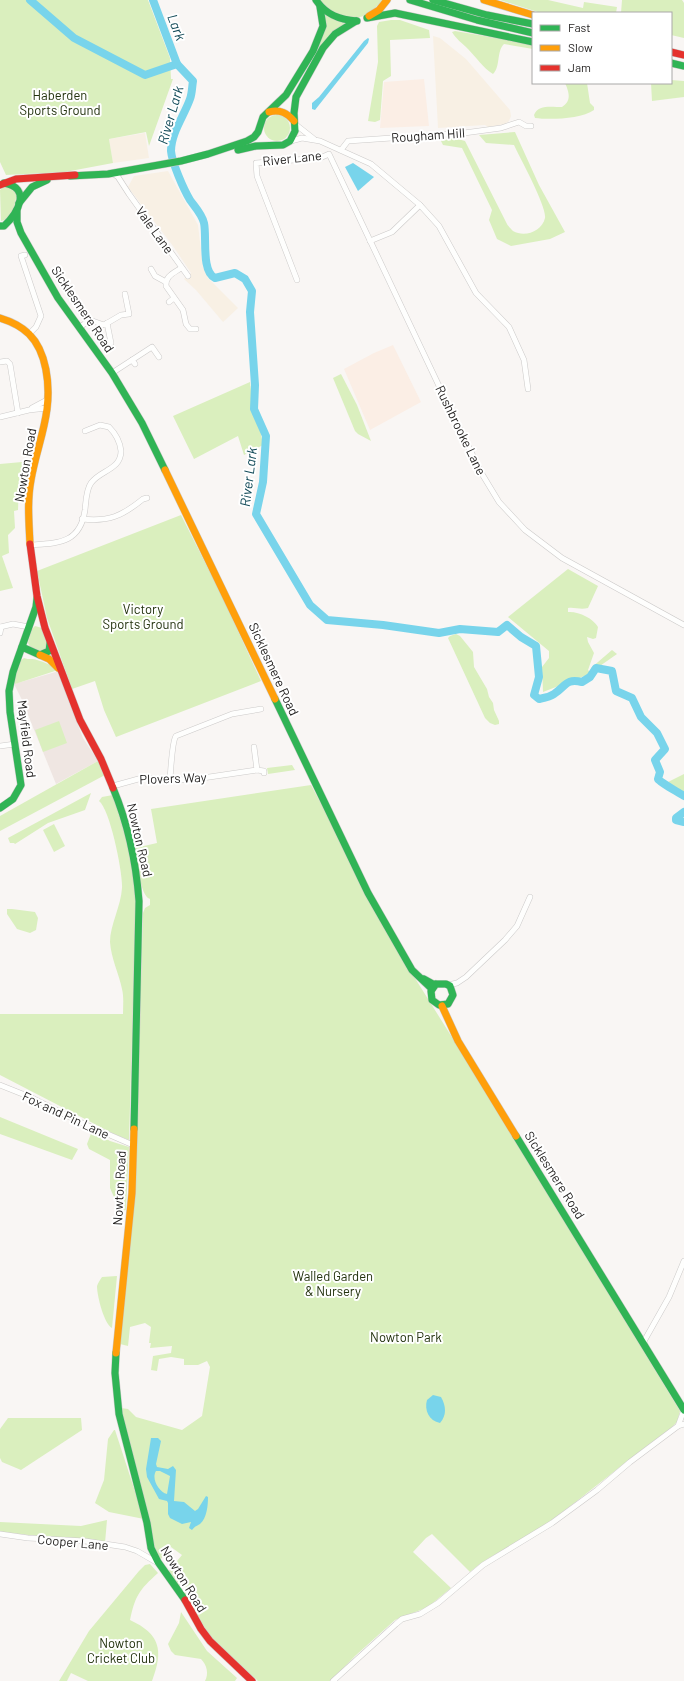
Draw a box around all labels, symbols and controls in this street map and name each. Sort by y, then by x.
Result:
water label: Lark [164,11,190,43]
legend [532,12,672,84]
text: Fast [568,20,591,34]
text: Slow [568,40,593,54]
text: Jam [568,60,591,74]
water label: River Lark [154,84,186,146]
park label: Haberden Sports Ground [20,87,100,118]
street label: Rougham Hill [391,124,465,146]
street label: River Lane [262,147,322,169]
street label: Vale Lane [133,203,177,257]
street label: Sicklesmere Road [48,263,118,355]
street label: Rushbrooke Lane [432,383,490,478]
street label: Nowton Road [11,427,39,503]
water label: River Lark [236,446,260,508]
park label: Victory Sports Ground [103,601,183,632]
street label: Sicklesmere Road [245,620,303,718]
street label: Mayfield Road [14,699,40,779]
street label: Plovers Way [139,769,207,787]
street label: Nowton Road [124,802,156,878]
street label: Fox and Pin Lane [20,1088,112,1142]
street label: Sicklesmere Road [522,1128,588,1222]
street label: Nowton Road [109,1150,129,1226]
park label: Walled Garden & Nursery [293,1268,373,1299]
park label: Nowton Park [370,1329,442,1345]
street label: Cooper Lane [37,1531,109,1553]
street label: Nowton Road [157,1543,211,1615]
park label: Nowton Cricket Club [87,1635,155,1666]

